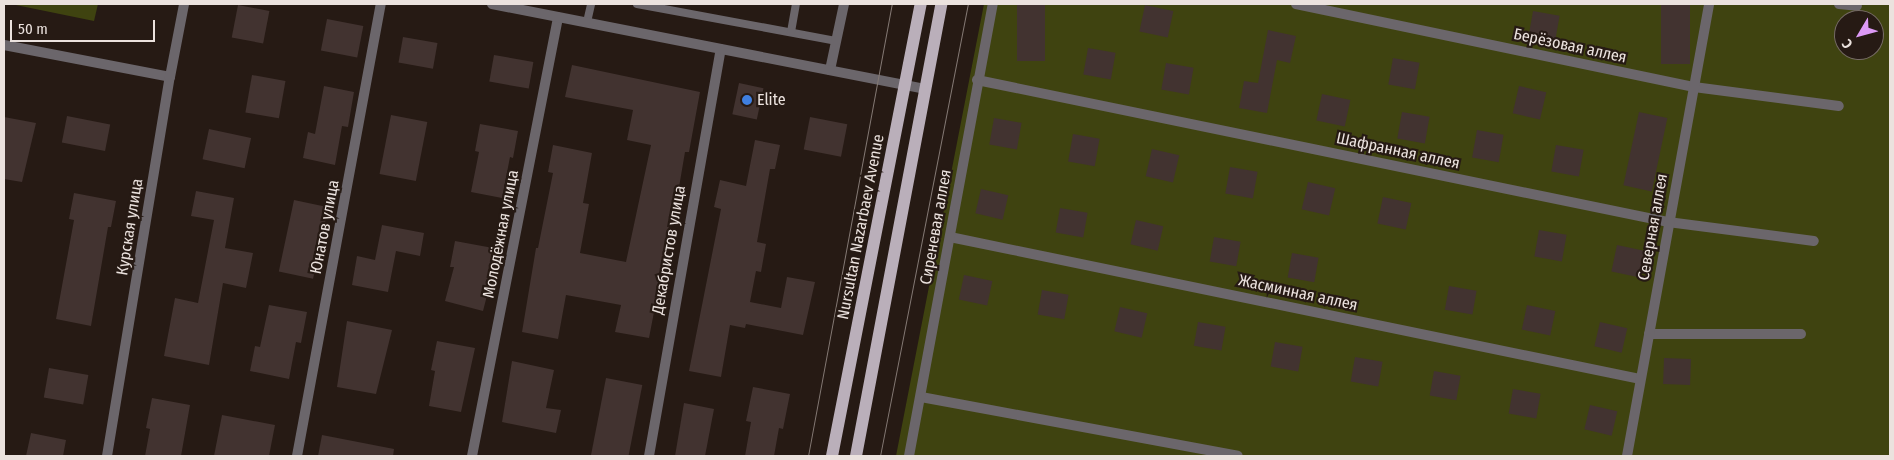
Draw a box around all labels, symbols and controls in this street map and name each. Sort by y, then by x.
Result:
scale bar [12,10,158,42]
north arrow [1834,10,1884,60]
text: 50 m [18,20,48,38]
street label: Берёзовая аллея [1512,25,1628,67]
text: С [1838,36,1856,52]
place label: Elite [757,90,786,110]
marker: Elite [741,94,753,106]
street label: Шафранная аллея [1335,129,1461,173]
street label: Nursultan Nazarbaev Avenue [834,133,888,321]
street label: Молодёжная улица [479,168,523,300]
street label: Сиреневая аллея [916,168,956,286]
street label: Северная аллея [1634,172,1672,282]
street label: Курская улица [113,177,147,277]
street label: Юнатов улица [306,178,344,276]
street label: Декабристов улица [648,184,690,316]
street label: Жасминная аллея [1237,271,1359,315]

